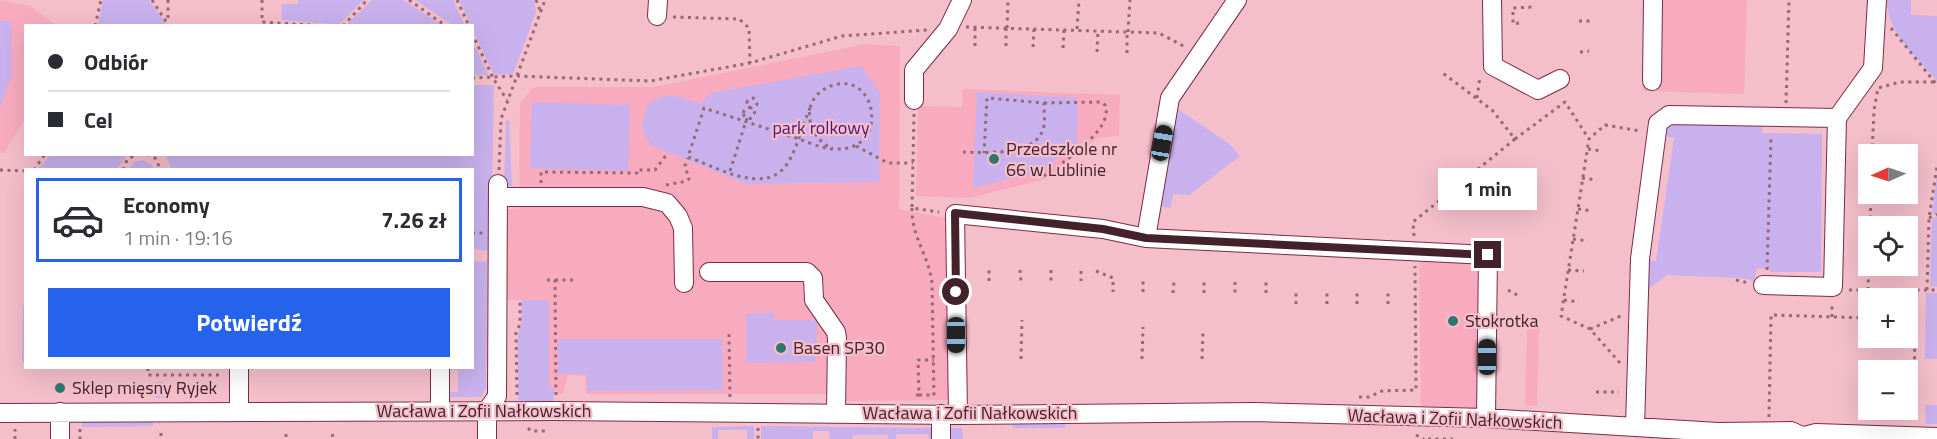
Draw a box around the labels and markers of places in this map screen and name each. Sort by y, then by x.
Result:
place label: Przedszkole nr 66 w Lublinie [1006,135,1117,183]
marker: Przedszkole nr 66 w Lublinie [987,152,1001,166]
place label: Stokrotka [1465,307,1538,334]
marker: Stokrotka [1446,314,1460,328]
place label: Basen SP30 [793,334,885,361]
marker: Basen SP30 [774,341,788,355]
place label: Sklep mięsny Ryjek [72,374,218,401]
marker: Sklep mięsny Ryjek [53,381,67,395]

